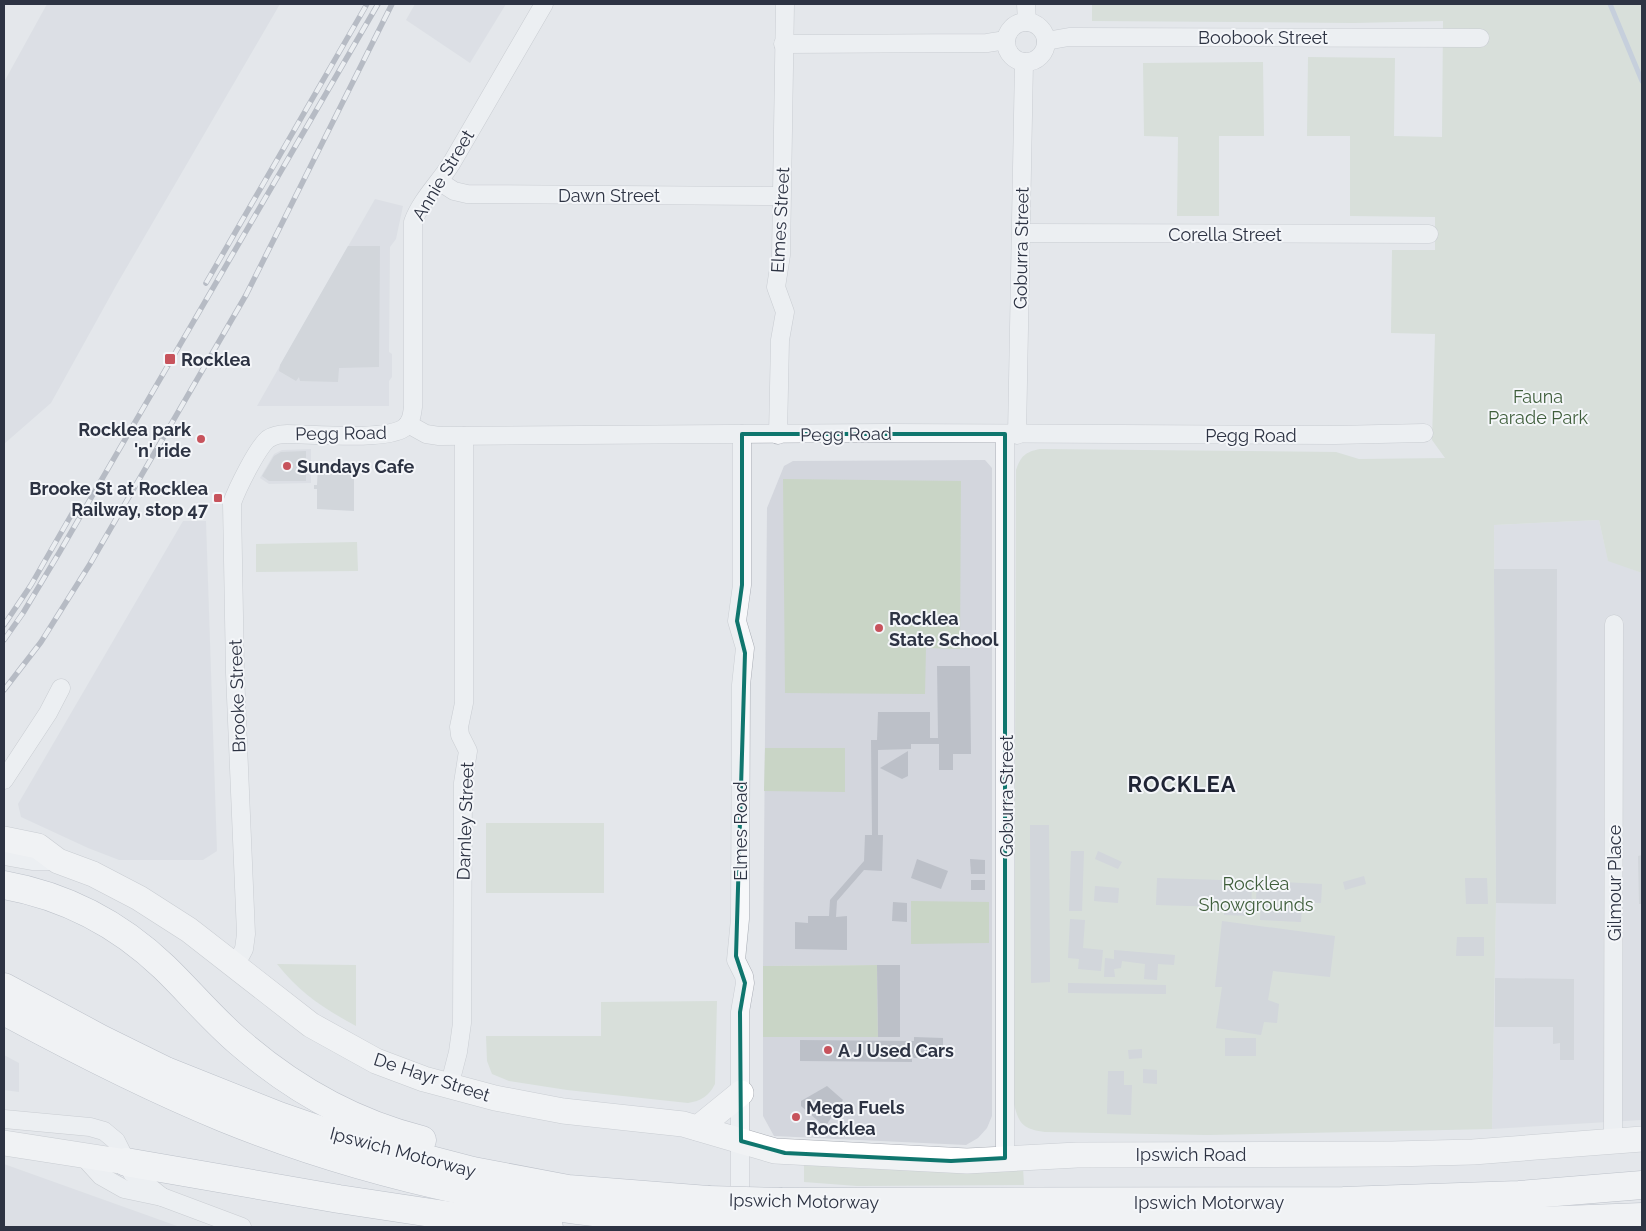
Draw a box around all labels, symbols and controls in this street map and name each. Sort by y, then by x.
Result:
street label: Boobook Street [1198,27,1328,48]
street label: Annie Street [408,126,478,224]
street label: Elmes Street [767,166,793,274]
street label: Dawn Street [558,185,660,206]
street label: Goburra Street [1009,187,1033,309]
street label: Corella Street [1168,224,1282,245]
place label: Rocklea [181,349,251,370]
marker: Rocklea [163,352,177,366]
park label: Fauna Parade Park [1488,386,1589,428]
place label: Rocklea park 'n' ride [78,419,192,461]
street label: Pegg Road [295,422,387,444]
street label: Pegg Road [800,423,892,445]
street label: Pegg Road [1205,425,1297,446]
marker: Rocklea park 'n' ride [195,433,207,445]
place label: Sundays Cafe [297,456,415,477]
marker: Sundays Cafe [281,460,293,472]
place label: Brooke St at Rocklea Railway, stop 47 [29,478,209,520]
marker: Brooke St at Rocklea Railway, stop 47 [212,492,224,504]
place label: Rocklea State School [889,608,999,650]
marker: Rocklea State School [873,622,885,634]
street label: Brooke Street [225,639,249,753]
street label: Goburra Street [996,735,1017,857]
street label: Darnley Street [452,761,478,881]
district label: ROCKLEA [1128,771,1236,797]
street label: Elmes Road [730,781,751,881]
street label: Gilmour Place [1604,824,1625,941]
park label: Rocklea Showgrounds [1198,873,1314,915]
place label: A J Used Cars [838,1040,954,1061]
marker: A J Used Cars [822,1044,834,1056]
street label: De Hayr Street [371,1048,493,1106]
place label: Mega Fuels Rocklea [806,1097,905,1139]
marker: Mega Fuels Rocklea [790,1111,802,1123]
street label: Ipswich Motorway [328,1122,479,1182]
street label: Ipswich Road [1136,1144,1246,1165]
street label: Ipswich Motorway [729,1189,880,1213]
street label: Ipswich Motorway [1134,1192,1284,1213]

